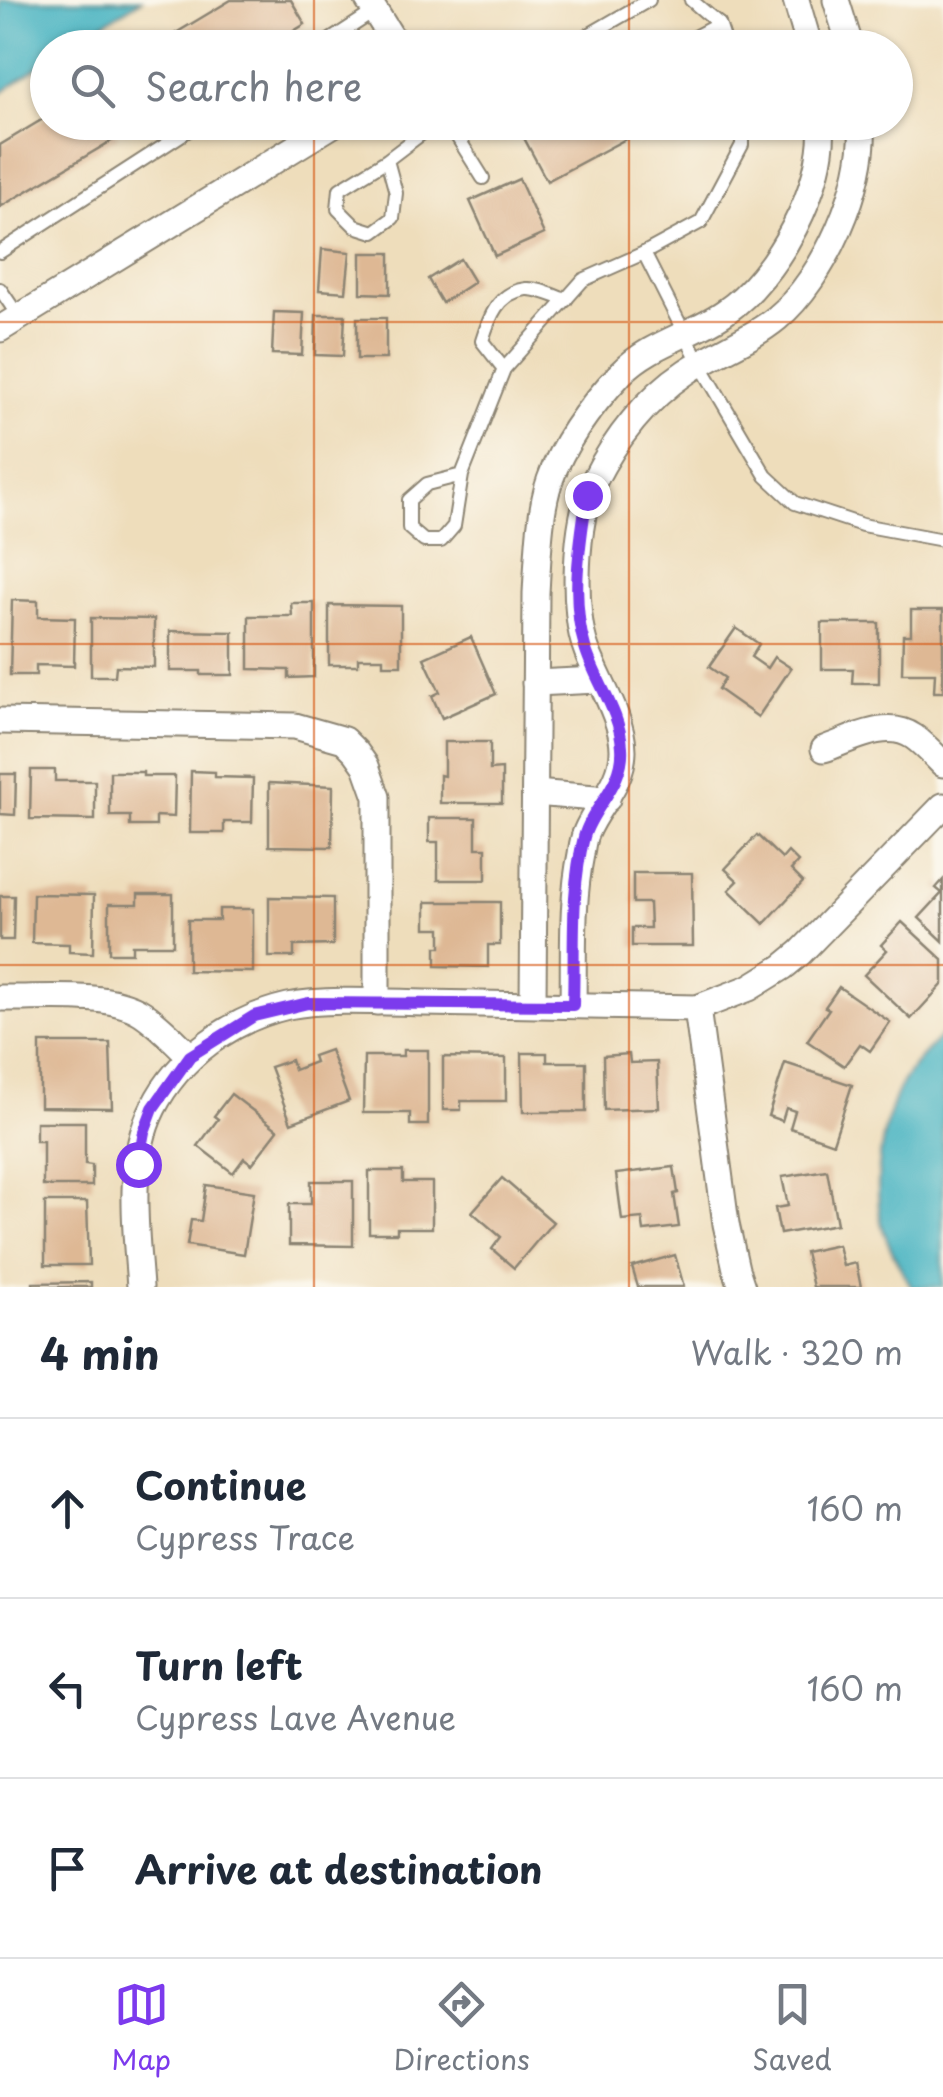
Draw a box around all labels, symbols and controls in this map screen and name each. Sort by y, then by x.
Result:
search box [30,30,913,140]
text: Search here [145,57,362,114]
icon: search [65,58,120,113]
route end [565,473,611,519]
route start [116,1142,162,1188]
text: 4 min [40,1321,160,1384]
text: Walk · 320 m [691,1328,903,1376]
text: Continue [135,1456,306,1513]
icon: ahead [40,1481,95,1536]
text: 160 m [807,1484,903,1532]
text: Cypress Trace [135,1513,355,1561]
text: Turn left [135,1636,303,1693]
icon: left [40,1661,95,1716]
text: 160 m [807,1664,903,1712]
text: Cypress Lave Avenue [135,1693,456,1741]
text: Arrive at destination [135,1840,543,1897]
icon: arrive [40,1841,95,1896]
tab: Map [111,1977,171,2080]
tab: Directions [394,1977,530,2080]
tab: Saved [752,1977,832,2080]

